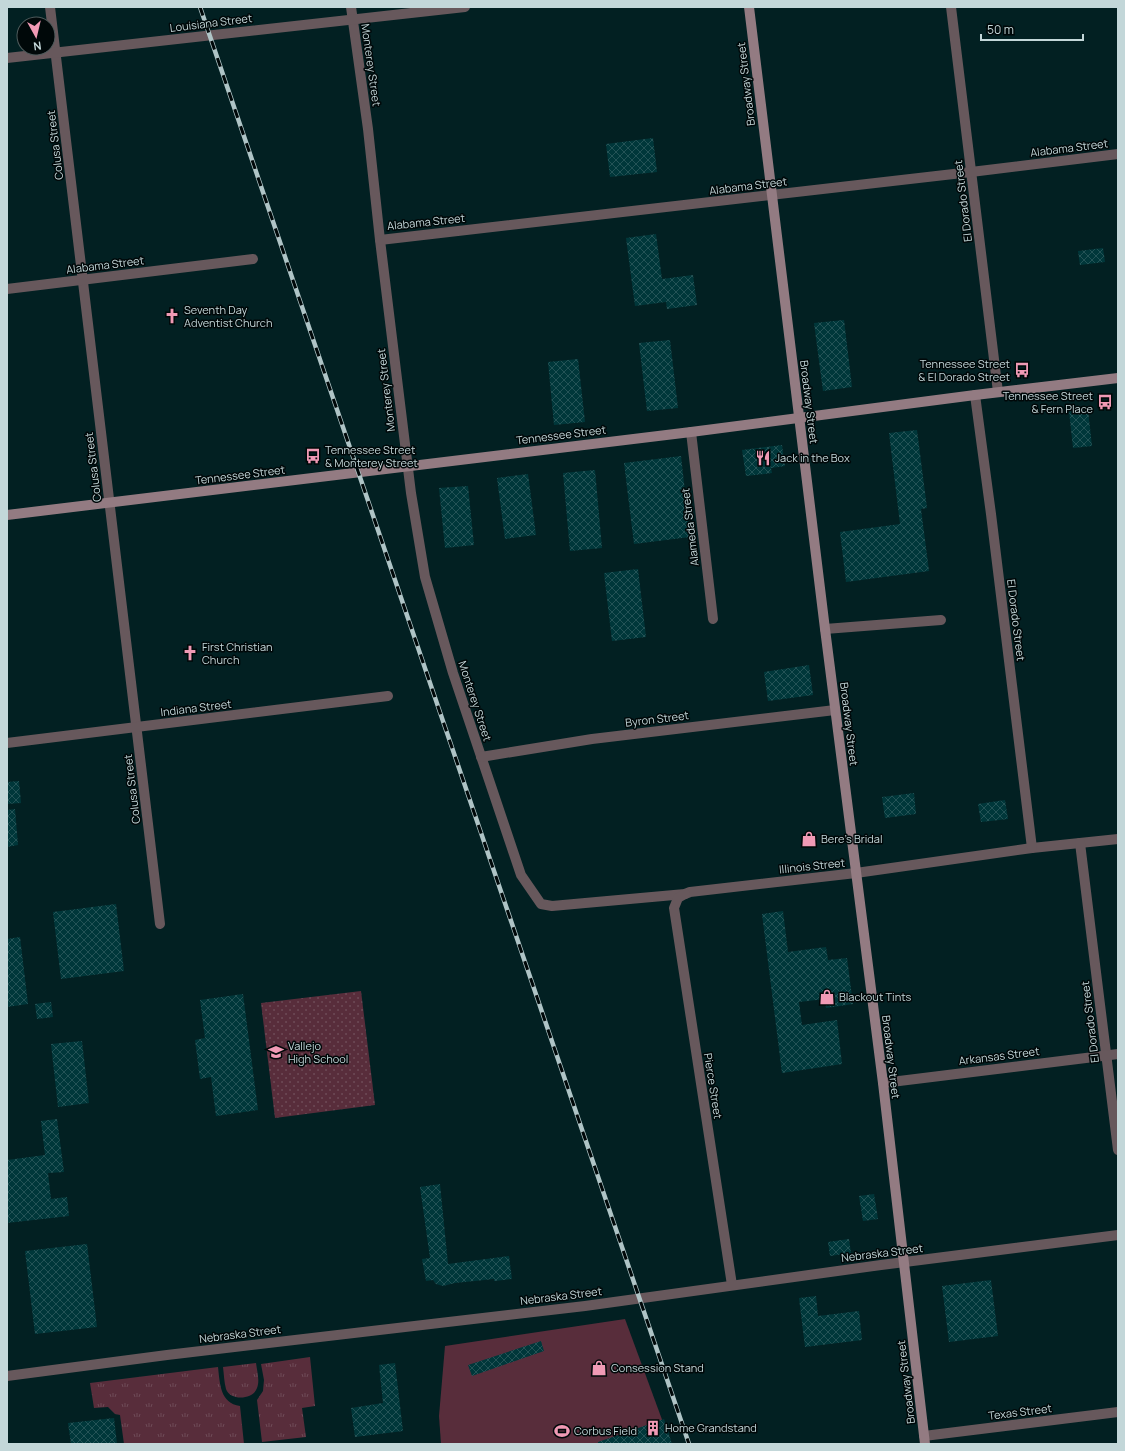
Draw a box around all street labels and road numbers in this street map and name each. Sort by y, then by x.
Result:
street label: Louisiana Street [169,10,253,35]
street label: Monterey Street [358,23,385,107]
street label: Broadway Street [733,41,758,127]
street label: Colusa Street [43,109,66,181]
street label: Alabama Street [1029,135,1109,160]
street label: El Dorado Street [950,159,975,243]
street label: Alabama Street [708,173,788,198]
street label: Alabama Street [386,210,466,233]
street label: Alabama Street [65,252,145,277]
street label: Monterey Street [373,348,398,432]
street label: Broadway Street [797,359,822,445]
street label: Tennessee Street [515,422,607,447]
street label: Colusa Street [81,431,104,503]
street label: Tennessee Street [194,462,286,487]
street label: Alameda Street [677,487,702,567]
street label: El Dorado Street [1004,578,1029,662]
street label: Monterey Street [455,659,495,743]
street label: Broadway Street [837,681,862,767]
street label: Indiana Street [160,696,232,719]
street label: Byron Street [624,707,690,730]
street label: Colusa Street [120,753,143,825]
street label: Illinois Street [778,855,846,876]
street label: El Dorado Street [1077,980,1102,1064]
street label: Broadway Street [879,1014,904,1100]
street label: Arkansas Street [958,1043,1040,1068]
street label: Pierce Street [701,1052,726,1120]
street label: Nebraska Street [840,1240,924,1265]
street label: Nebraska Street [519,1283,603,1308]
street label: Nebraska Street [198,1321,282,1346]
street label: Broadway Street [893,1339,918,1425]
street label: Texas Street [987,1400,1053,1423]

